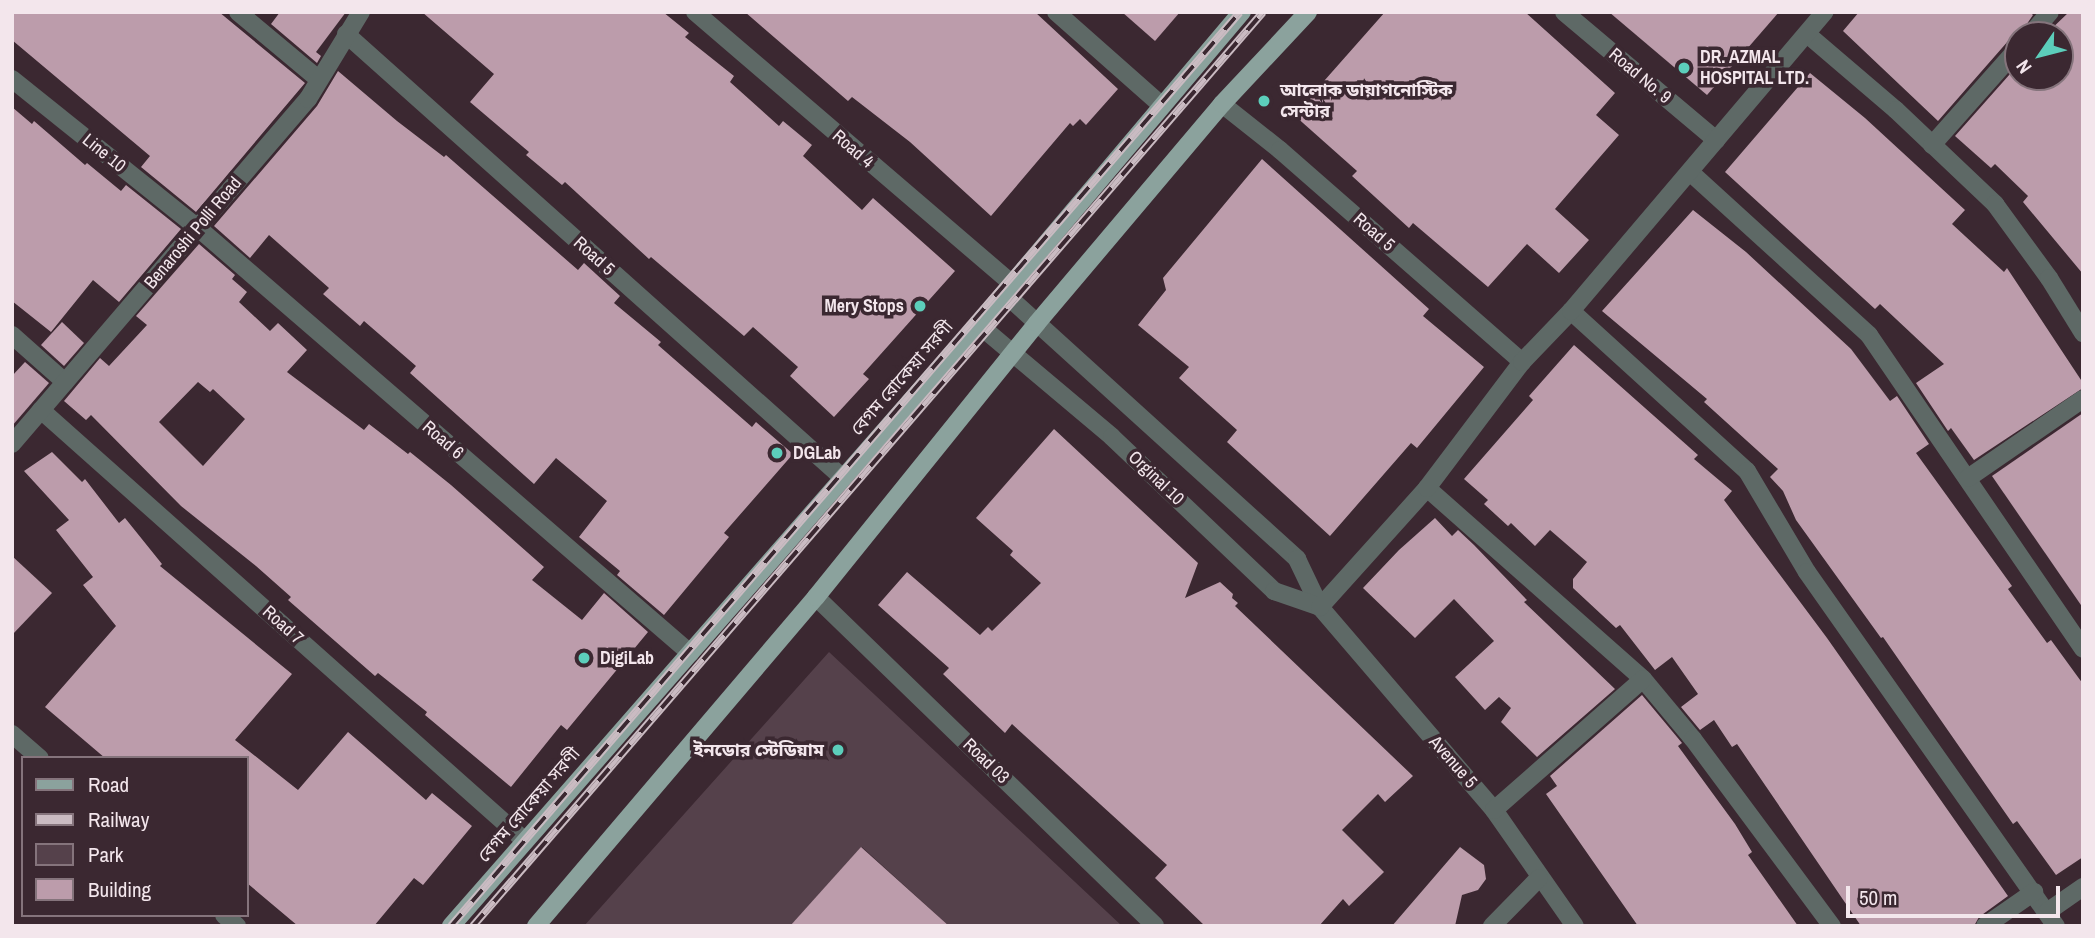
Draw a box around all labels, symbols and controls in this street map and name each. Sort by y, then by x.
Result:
north arrow [2004,21,2074,91]
street label: Road No. 9 [1604,44,1676,108]
place label: DR. AZMAL HOSPITAL LTD. [1700,47,1809,90]
text: N [2010,55,2037,79]
marker: DR. AZMAL HOSPITAL LTD. [1674,58,1694,78]
place label: আলোক ডায়াগনোস্টিক সেন্টার [1280,80,1453,122]
marker: আলোক ডায়াগনোস্টিক সেন্টার [1254,91,1274,111]
street label: Road 4 [828,125,878,173]
street label: Line 10 [78,129,130,177]
street label: Benaroshi Polli Road [140,173,246,293]
street label: Road 5 [1349,208,1399,256]
street label: Road 5 [569,232,619,280]
place label: Mery Stops [824,295,904,317]
marker: Mery Stops [910,296,930,316]
street label: বেগম রোকেয়া সরণী [846,316,958,440]
street label: Road 6 [418,416,468,464]
place label: DGLab [793,442,841,464]
marker: DGLab [767,443,787,463]
street label: Orginal 10 [1124,446,1188,510]
street label: Road 7 [258,601,308,649]
place label: DigiLab [600,647,654,669]
marker: DigiLab [574,648,594,668]
street label: Avenue 5 [1424,731,1482,793]
street label: Road 03 [958,734,1014,788]
place label: ইনডোর স্টেডিয়াম [693,739,824,761]
marker: ইনডোর স্টেডিয়াম [830,742,846,758]
street label: বেগম রোকেয়া সরণী [473,743,585,867]
legend [21,756,248,917]
text: Road [88,770,129,799]
text: Railway [88,805,149,834]
text: Park [88,840,123,869]
scale bar [1850,872,2064,916]
text: Building [88,875,151,904]
text: 50 m [1859,883,1897,912]

